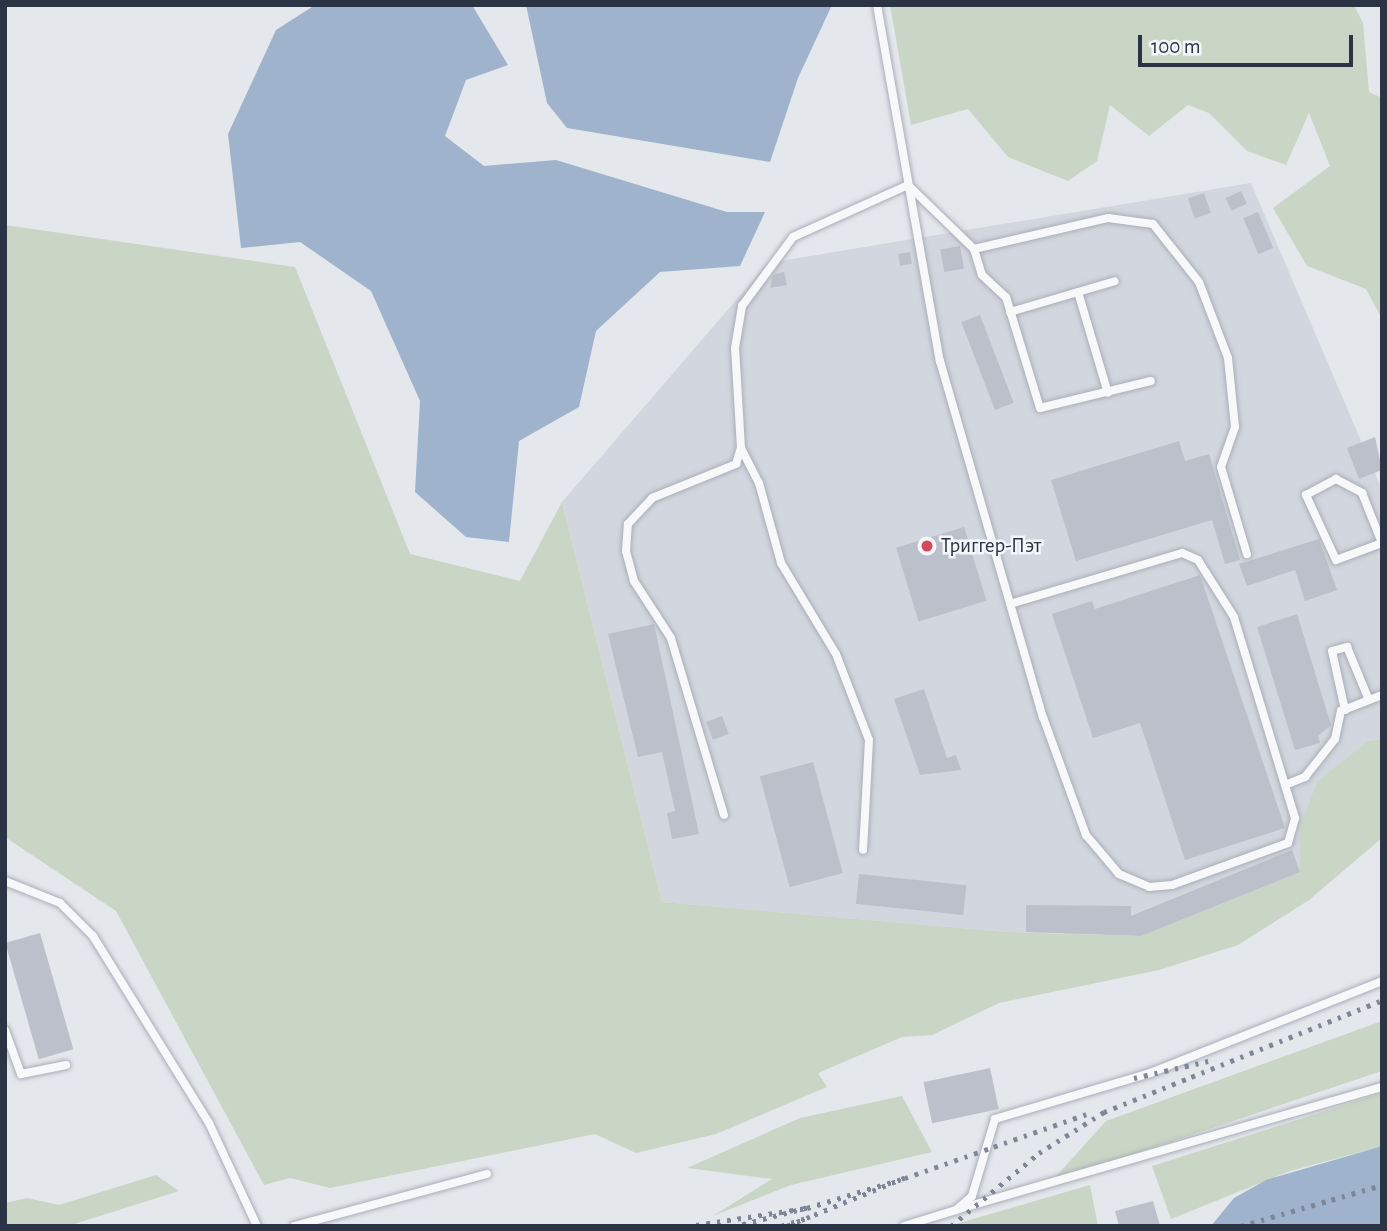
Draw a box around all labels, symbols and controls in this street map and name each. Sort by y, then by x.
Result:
scale bar [1142,21,1357,65]
text: 100 m [1151,36,1201,57]
place label: Триггер-Пэт [941,533,1041,559]
marker: Триггер-Пэт [919,538,935,554]

